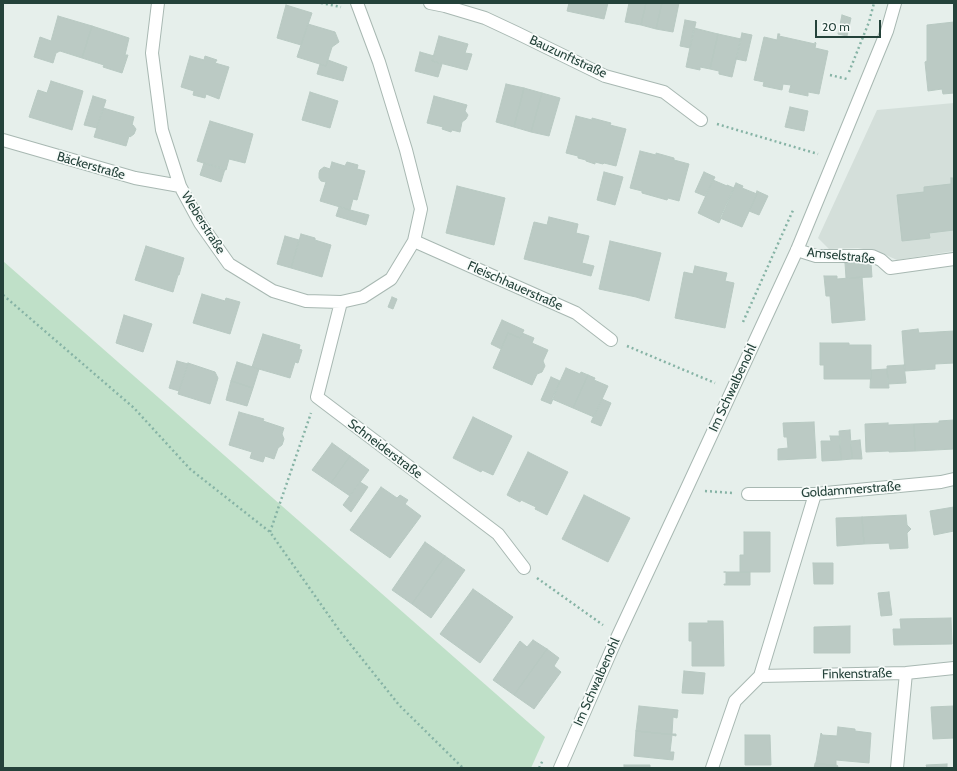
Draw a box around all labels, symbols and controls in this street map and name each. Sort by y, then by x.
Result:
scale bar [817,12,883,38]
text: 20 m [822,19,850,34]
street label: Bauzunftstraße [527,32,609,82]
street label: Bäckerstraße [55,149,127,183]
street label: Weberstraße [178,189,228,257]
street label: Amselstraße [806,245,876,267]
street label: Fleischhauerstraße [465,258,565,314]
street label: Im Schwalbenohl [706,342,760,434]
street label: Schneiderstraße [345,416,425,482]
street label: Goldammerstraße [801,479,901,501]
street label: Im Schwalbenohl [571,635,623,729]
street label: Finkenstraße [822,666,892,682]

